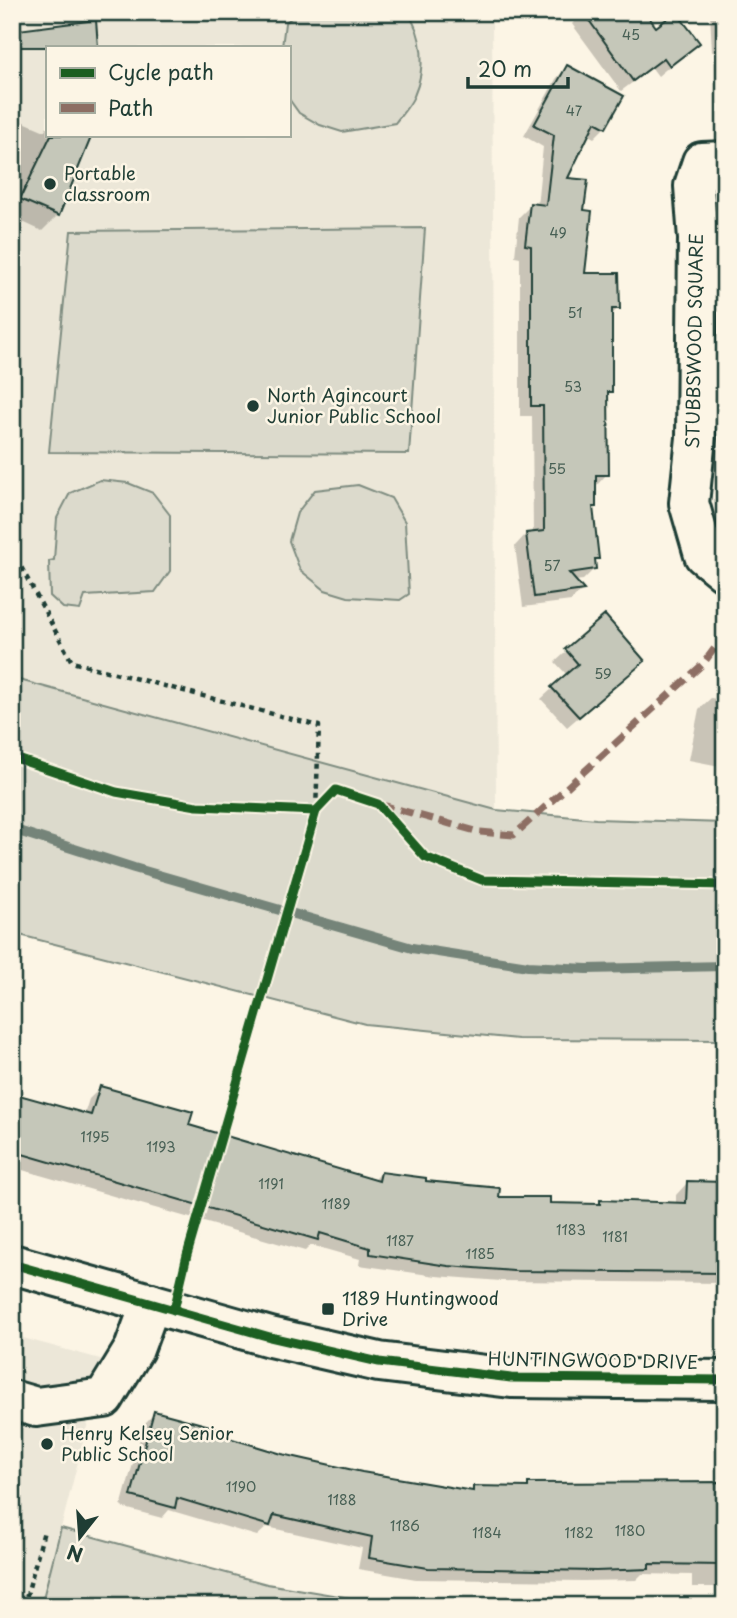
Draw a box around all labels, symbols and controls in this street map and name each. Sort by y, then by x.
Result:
house number: 45 [622,24,640,45]
legend [46,46,290,136]
scale bar [468,46,567,90]
text: 20 m [478,52,532,84]
text: Cycle path [108,55,214,87]
text: Path [108,91,153,123]
house number: 47 [566,100,583,121]
place label: Portable classroom [64,159,150,207]
marker: Portable classroom [42,176,58,192]
house number: 49 [549,222,567,243]
street label: STUBBSWOOD SQUARE [678,233,709,449]
house number: 51 [568,302,582,323]
house number: 53 [564,376,582,397]
place label: North Agincourt Junior Public School [267,381,441,429]
marker: North Agincourt Junior Public School [245,398,261,414]
house number: 55 [548,458,566,479]
house number: 57 [544,555,560,576]
house number: 59 [594,663,612,684]
house number: 1195 [81,1126,109,1147]
house number: 1193 [146,1136,176,1157]
house number: 1191 [258,1173,284,1194]
house number: 1189 [321,1193,351,1214]
house number: 1183 [556,1219,586,1240]
house number: 1181 [602,1226,628,1247]
house number: 1187 [386,1230,414,1251]
house number: 1185 [465,1243,495,1264]
place label: 1189 Huntingwood Drive [342,1284,499,1332]
marker: 1189 Huntingwood Drive [320,1301,336,1317]
street label: HUNTINGWOOD DRIVE [488,1344,699,1375]
place label: Henry Kelsey Senior Public School [61,1419,234,1467]
marker: Henry Kelsey Senior Public School [39,1436,55,1452]
house number: 1190 [226,1476,256,1497]
house number: 1188 [327,1489,357,1510]
north arrow [46,1502,116,1572]
house number: 1186 [390,1515,420,1536]
house number: 1180 [615,1520,645,1541]
house number: 1184 [472,1522,502,1543]
house number: 1182 [565,1522,594,1543]
text: N [63,1539,86,1570]

